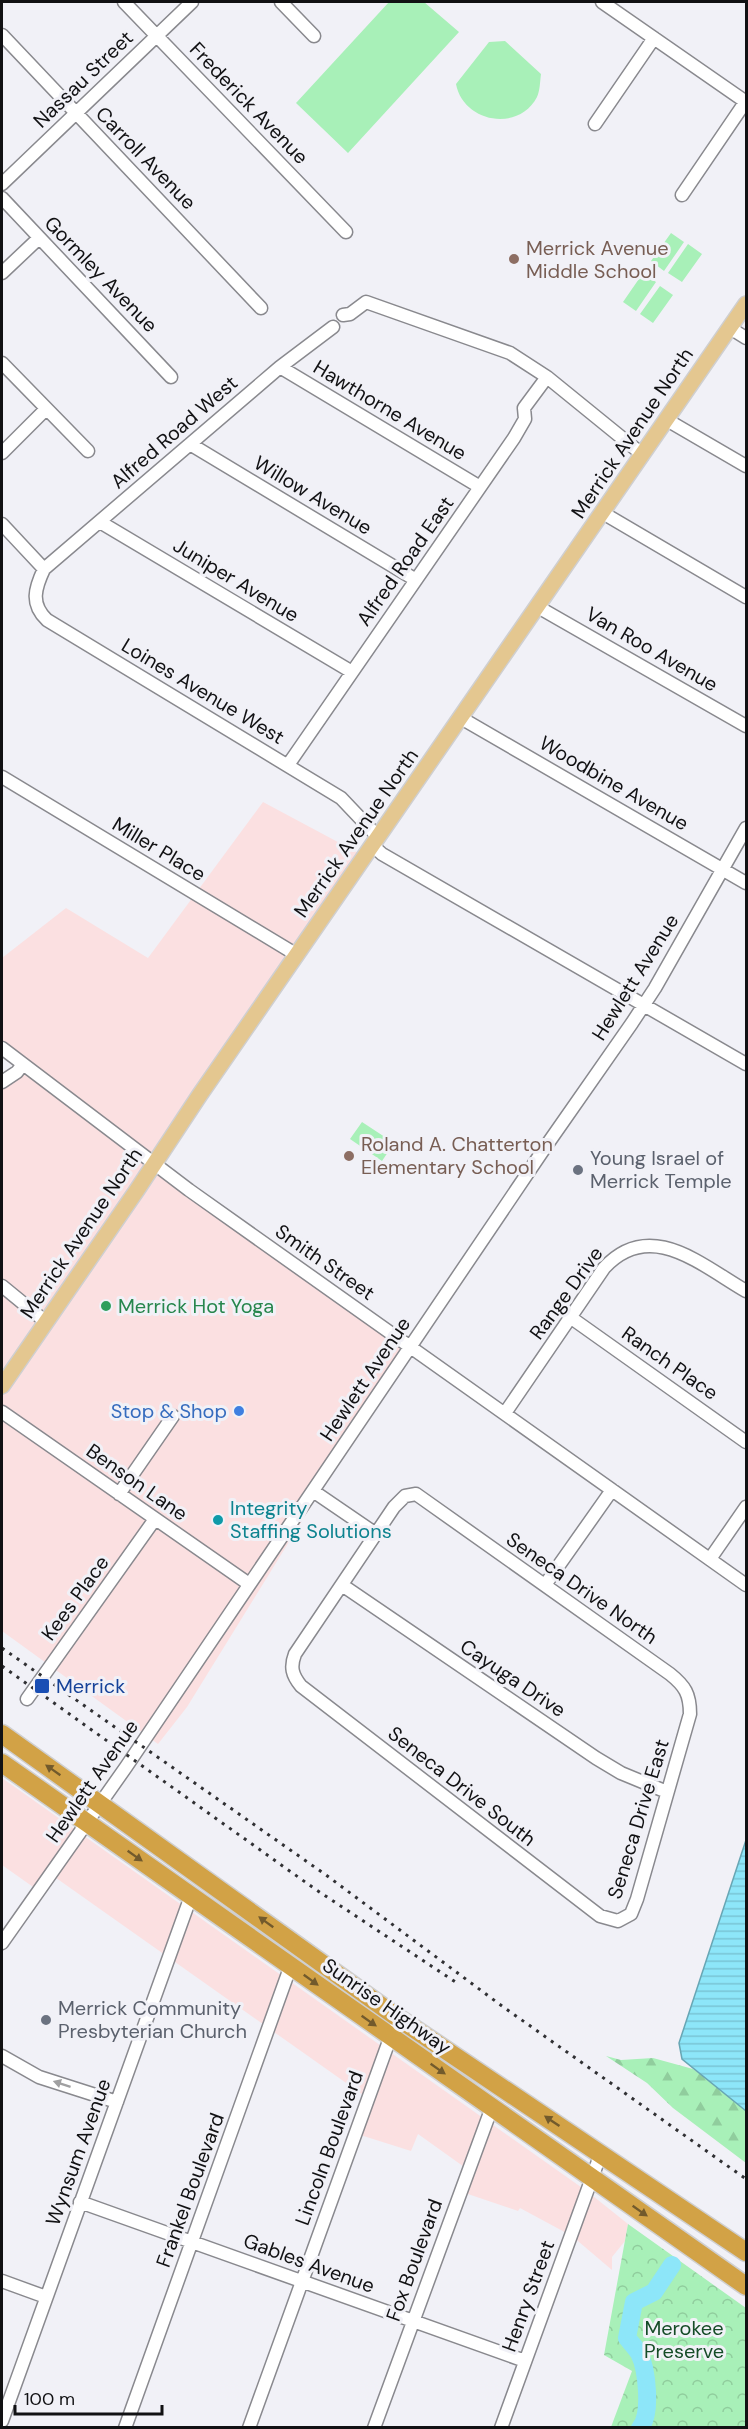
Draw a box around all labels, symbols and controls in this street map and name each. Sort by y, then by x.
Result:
street label: Nassau Street [28,25,139,133]
street label: Frederick Avenue [184,36,314,170]
street label: Carroll Avenue [90,101,202,215]
street label: Gormley Avenue [39,210,163,338]
place label: Merrick Avenue Middle School [526,235,669,284]
marker: Merrick Avenue Middle School [507,252,521,266]
street label: Merrick Avenue North [565,343,699,523]
street label: Hawthorne Avenue [309,354,471,466]
street label: Alfred Road West [105,370,243,494]
street label: Willow Avenue [249,450,377,540]
street label: Alfred Road East [351,491,459,631]
street label: Juniper Avenue [168,532,304,628]
street label: Van Roo Avenue [581,601,723,697]
street label: Loines Avenue West [117,632,289,750]
street label: Woodbine Avenue [535,730,693,836]
street label: Merrick Avenue North [288,743,424,923]
street label: Miller Place [108,811,210,887]
street label: Hewlett Avenue [586,909,684,1045]
place label: Roland A. Chatterton Elementary School [361,1131,553,1180]
street label: Merrick Avenue North [14,1143,148,1323]
place label: Young Israel of Merrick Temple [590,1145,732,1194]
marker: Roland A. Chatterton Elementary School [342,1149,356,1163]
marker: Young Israel of Merrick Temple [571,1163,585,1177]
street label: Smith Street [270,1218,380,1306]
street label: Range Drive [524,1241,608,1345]
place label: Merrick Hot Yoga [118,1293,274,1319]
marker: Merrick Hot Yoga [99,1299,113,1313]
street label: Hewlett Avenue [314,1312,416,1446]
street label: Ranch Place [617,1320,723,1406]
place label: Stop & Shop [111,1398,227,1424]
marker: Stop & Shop [232,1404,246,1418]
street label: Benson Lane [81,1438,193,1526]
place label: Integrity Staffing Solutions [230,1495,392,1544]
marker: Integrity Staffing Solutions [211,1513,225,1527]
street label: Seneca Drive North [501,1526,663,1650]
street label: Kees Place [35,1550,115,1646]
street label: Cayuga Drive [455,1633,571,1723]
place label: Merrick [56,1673,125,1699]
marker: Merrick [33,1677,51,1695]
street label: Hewlett Avenue [40,1714,144,1848]
street label: Seneca Drive South [383,1720,541,1852]
street label: Seneca Drive East [601,1736,675,1902]
one-way arrow [45,1764,61,1776]
one-way arrow [126,1850,142,1862]
one-way arrow [258,1916,274,1928]
street label: Sunrise Highway [318,1952,456,2060]
one-way arrow [303,1974,319,1986]
place label: Merrick Community Presbyterian Church [58,1995,247,2044]
marker: Merrick Community Presbyterian Church [39,2013,53,2027]
one-way arrow [361,2015,377,2027]
one-way arrow [430,2063,446,2075]
street label: Lincoln Boulevard [289,2067,369,2229]
street label: Wynsum Avenue [39,2075,117,2229]
one-way arrow [53,2079,71,2088]
street label: Frankel Boulevard [150,2109,230,2271]
one-way arrow [544,2116,560,2127]
street label: Fox Boulevard [380,2195,448,2325]
one-way arrow [631,2205,647,2217]
street label: Gables Avenue [240,2227,378,2299]
street label: Henry Street [496,2236,560,2355]
park label: Merokee Preserve [644,2315,724,2364]
scale bar [15,2378,162,2416]
text: 100 m [24,2387,75,2411]

